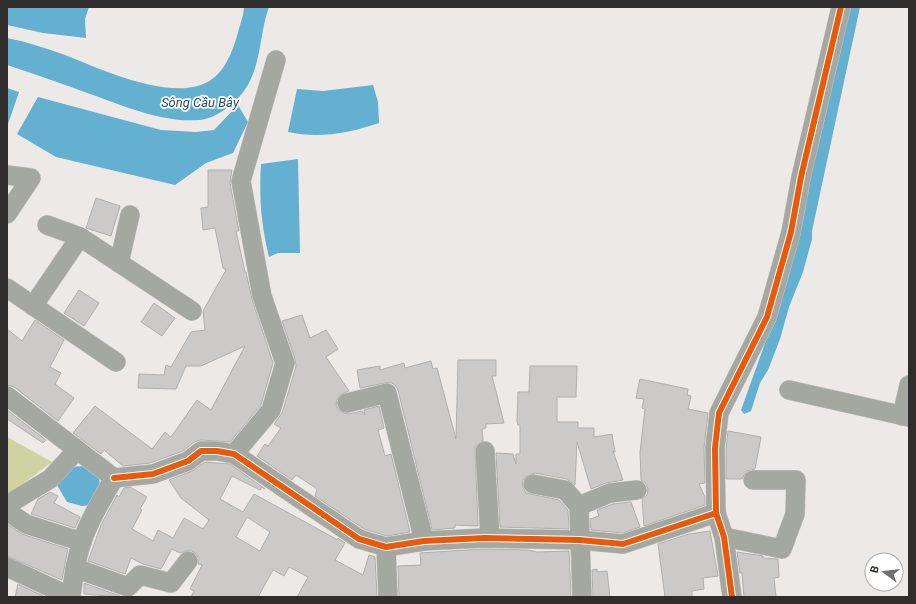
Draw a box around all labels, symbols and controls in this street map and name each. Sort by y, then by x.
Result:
water label: Sông Cầu Bây [161,95,240,110]
north arrow [864,552,904,592]
text: B [868,564,882,575]

